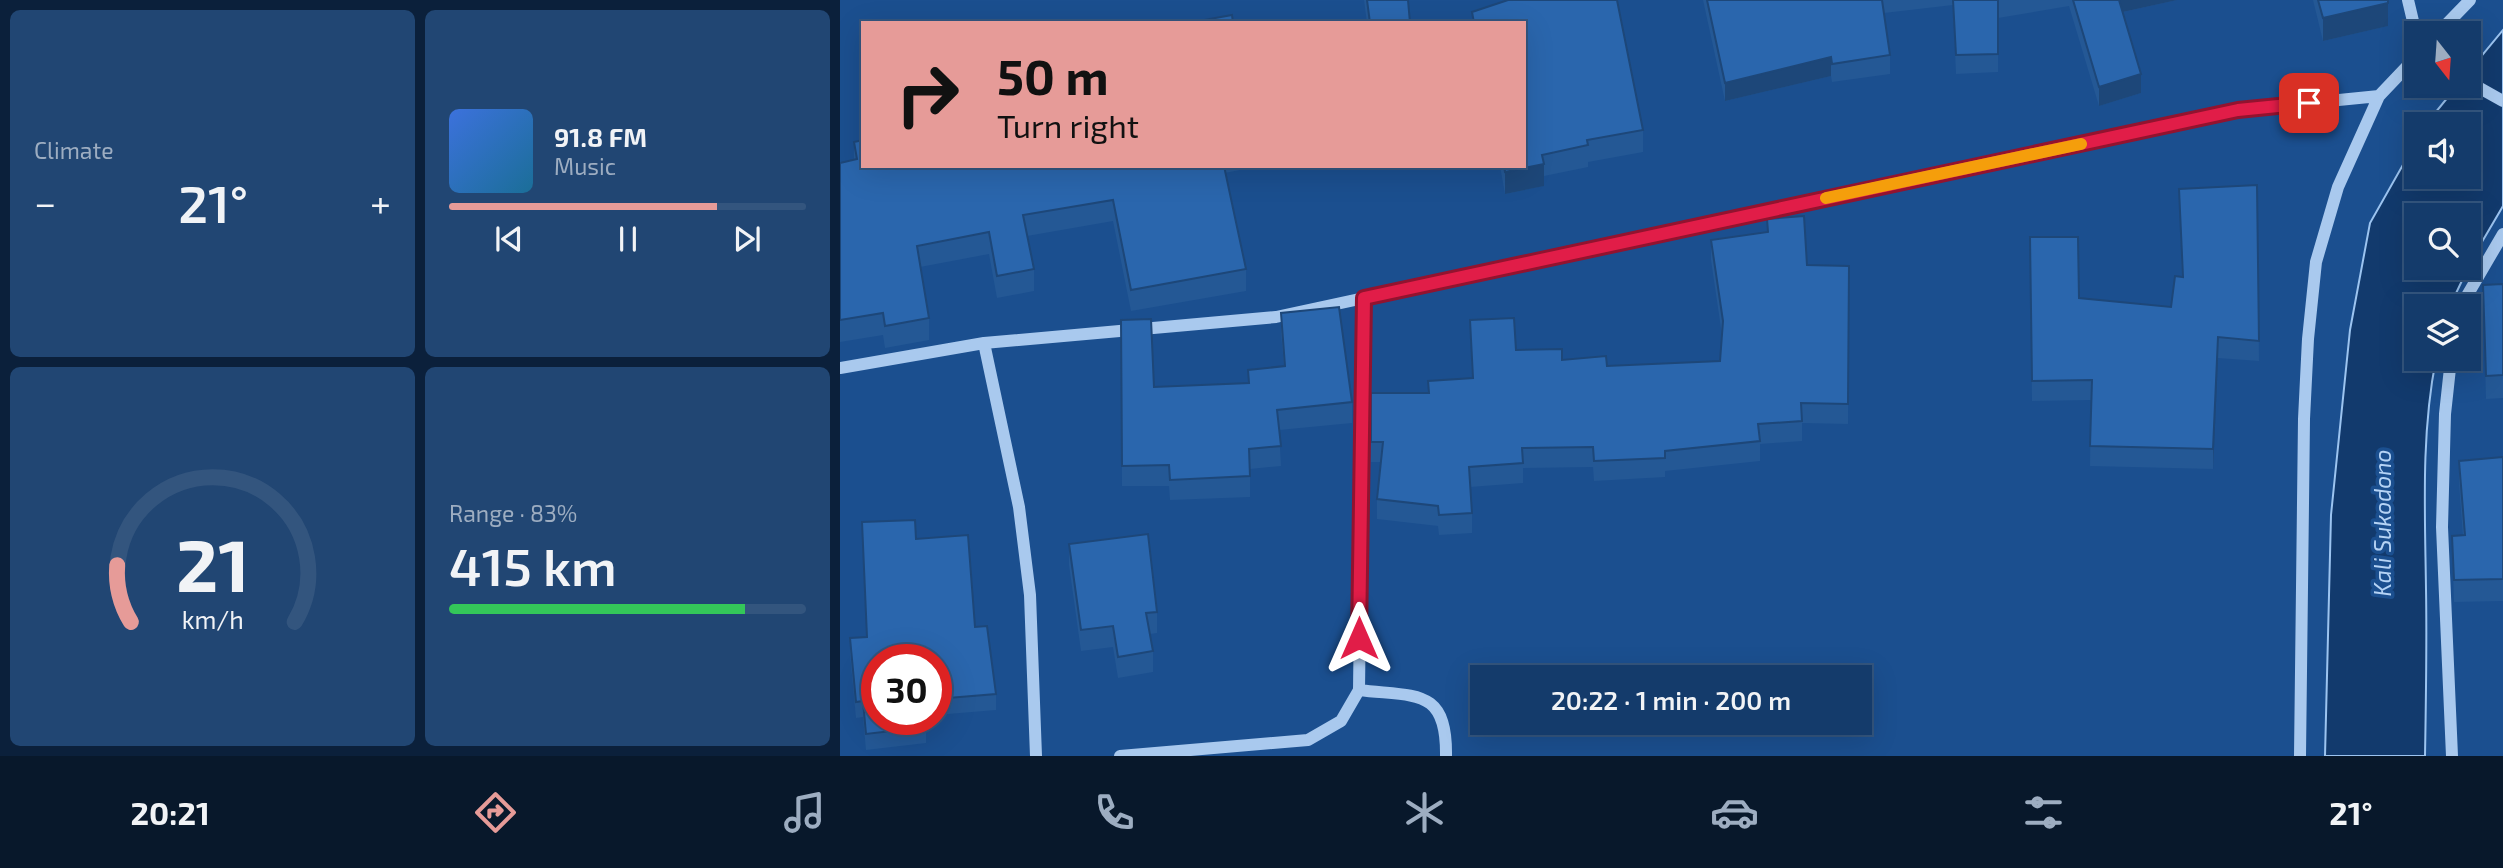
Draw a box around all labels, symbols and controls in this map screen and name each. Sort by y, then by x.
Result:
north arrow [2404,21,2482,98]
map controls [2404,21,2481,371]
text: 50 m [997,46,1109,105]
icon: right [882,49,973,140]
pin [2279,73,2339,133]
icon: arrive [2290,84,2328,122]
text: Turn right [997,106,1139,144]
button: sound [2404,112,2481,189]
text: 91.8 FM [554,121,647,152]
text: Climate [34,136,114,164]
text: Music [554,152,616,180]
text: 21° [178,171,248,233]
text: − [34,179,56,225]
text: + [370,179,391,225]
button: search [2404,203,2481,280]
icon: previous [490,220,528,258]
icon: pause [609,220,647,258]
icon: next [728,220,766,258]
button: layers [2404,294,2481,371]
water label: Kali Sukodono [2368,449,2396,597]
text: Range · 83% [449,499,577,527]
text: 21 [176,520,249,608]
text: 415 km [449,534,617,596]
position arrow [1322,601,1396,675]
text: km/h [181,604,244,634]
speed limit sign: 30 [861,644,952,735]
text: 20:22 · 1 min · 200 m [1551,684,1791,715]
icon: directions [471,788,520,837]
icon: music [780,788,829,837]
icon: phone [1090,788,1139,837]
icon: climate [1400,788,1449,837]
icon: car [1710,788,1759,837]
icon: filters [2019,788,2068,837]
text: 20:21 [130,793,210,831]
text: 21° [2329,793,2373,831]

